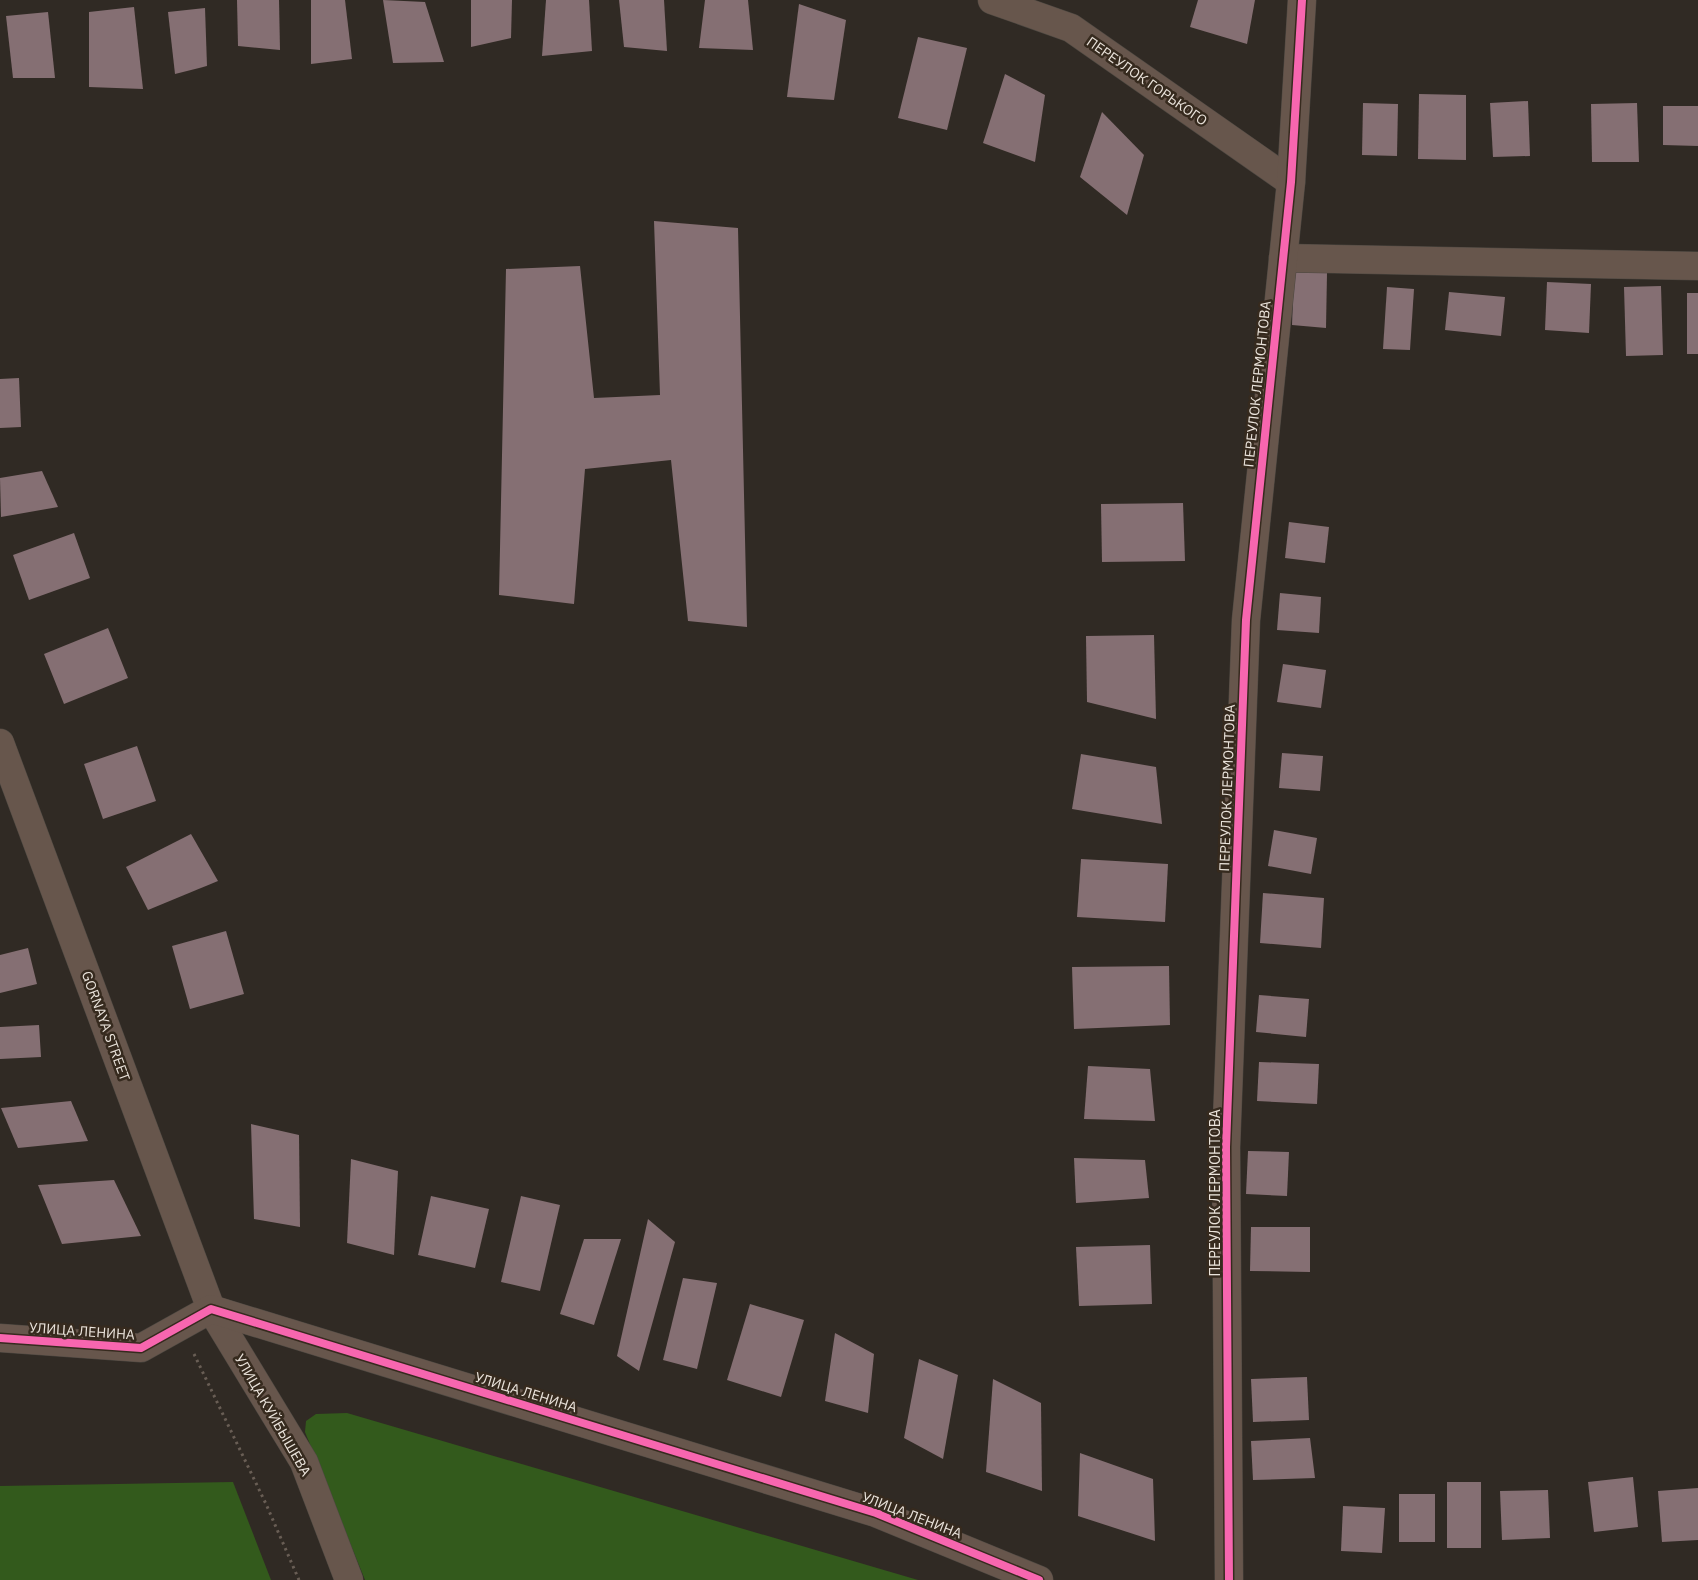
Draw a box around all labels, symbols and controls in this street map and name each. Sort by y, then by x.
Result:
street label: ПЕРЕУЛОК ГОРЬКОГО [1083,33,1211,129]
street label: ПЕРЕУЛОК ЛЕРМОНТОВА [1239,300,1275,468]
street label: ПЕРЕУЛОК ЛЕРМОНТОВА [1215,704,1239,872]
street label: GORNAYA STREET [78,969,134,1083]
street label: ПЕРЕУЛОК ЛЕРМОНТОВА [1206,1109,1224,1277]
street label: УЛИЦА ЛЕНИНА [28,1318,136,1344]
street label: УЛИЦА КУЙБЫШЕВА [231,1350,316,1479]
street label: УЛИЦА ЛЕНИНА [473,1368,579,1416]
street label: УЛИЦА ЛЕНИНА [859,1488,965,1542]

